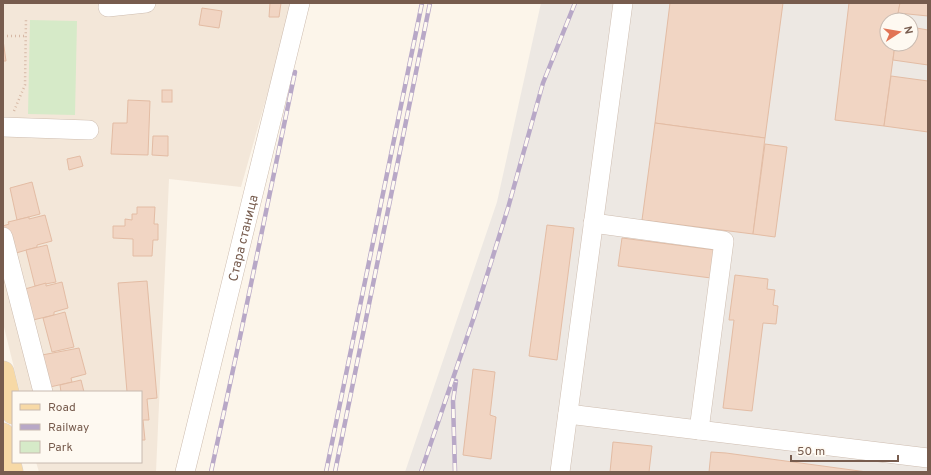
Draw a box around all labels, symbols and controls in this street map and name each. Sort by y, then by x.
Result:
north arrow [879,12,919,52]
text: N [900,25,915,35]
street label: Стара станица [226,193,263,283]
legend [12,391,142,463]
text: Road [48,400,76,416]
text: Railway [48,420,89,436]
scale bar [791,437,898,463]
text: Park [48,440,73,456]
text: 50 m [797,444,825,460]

